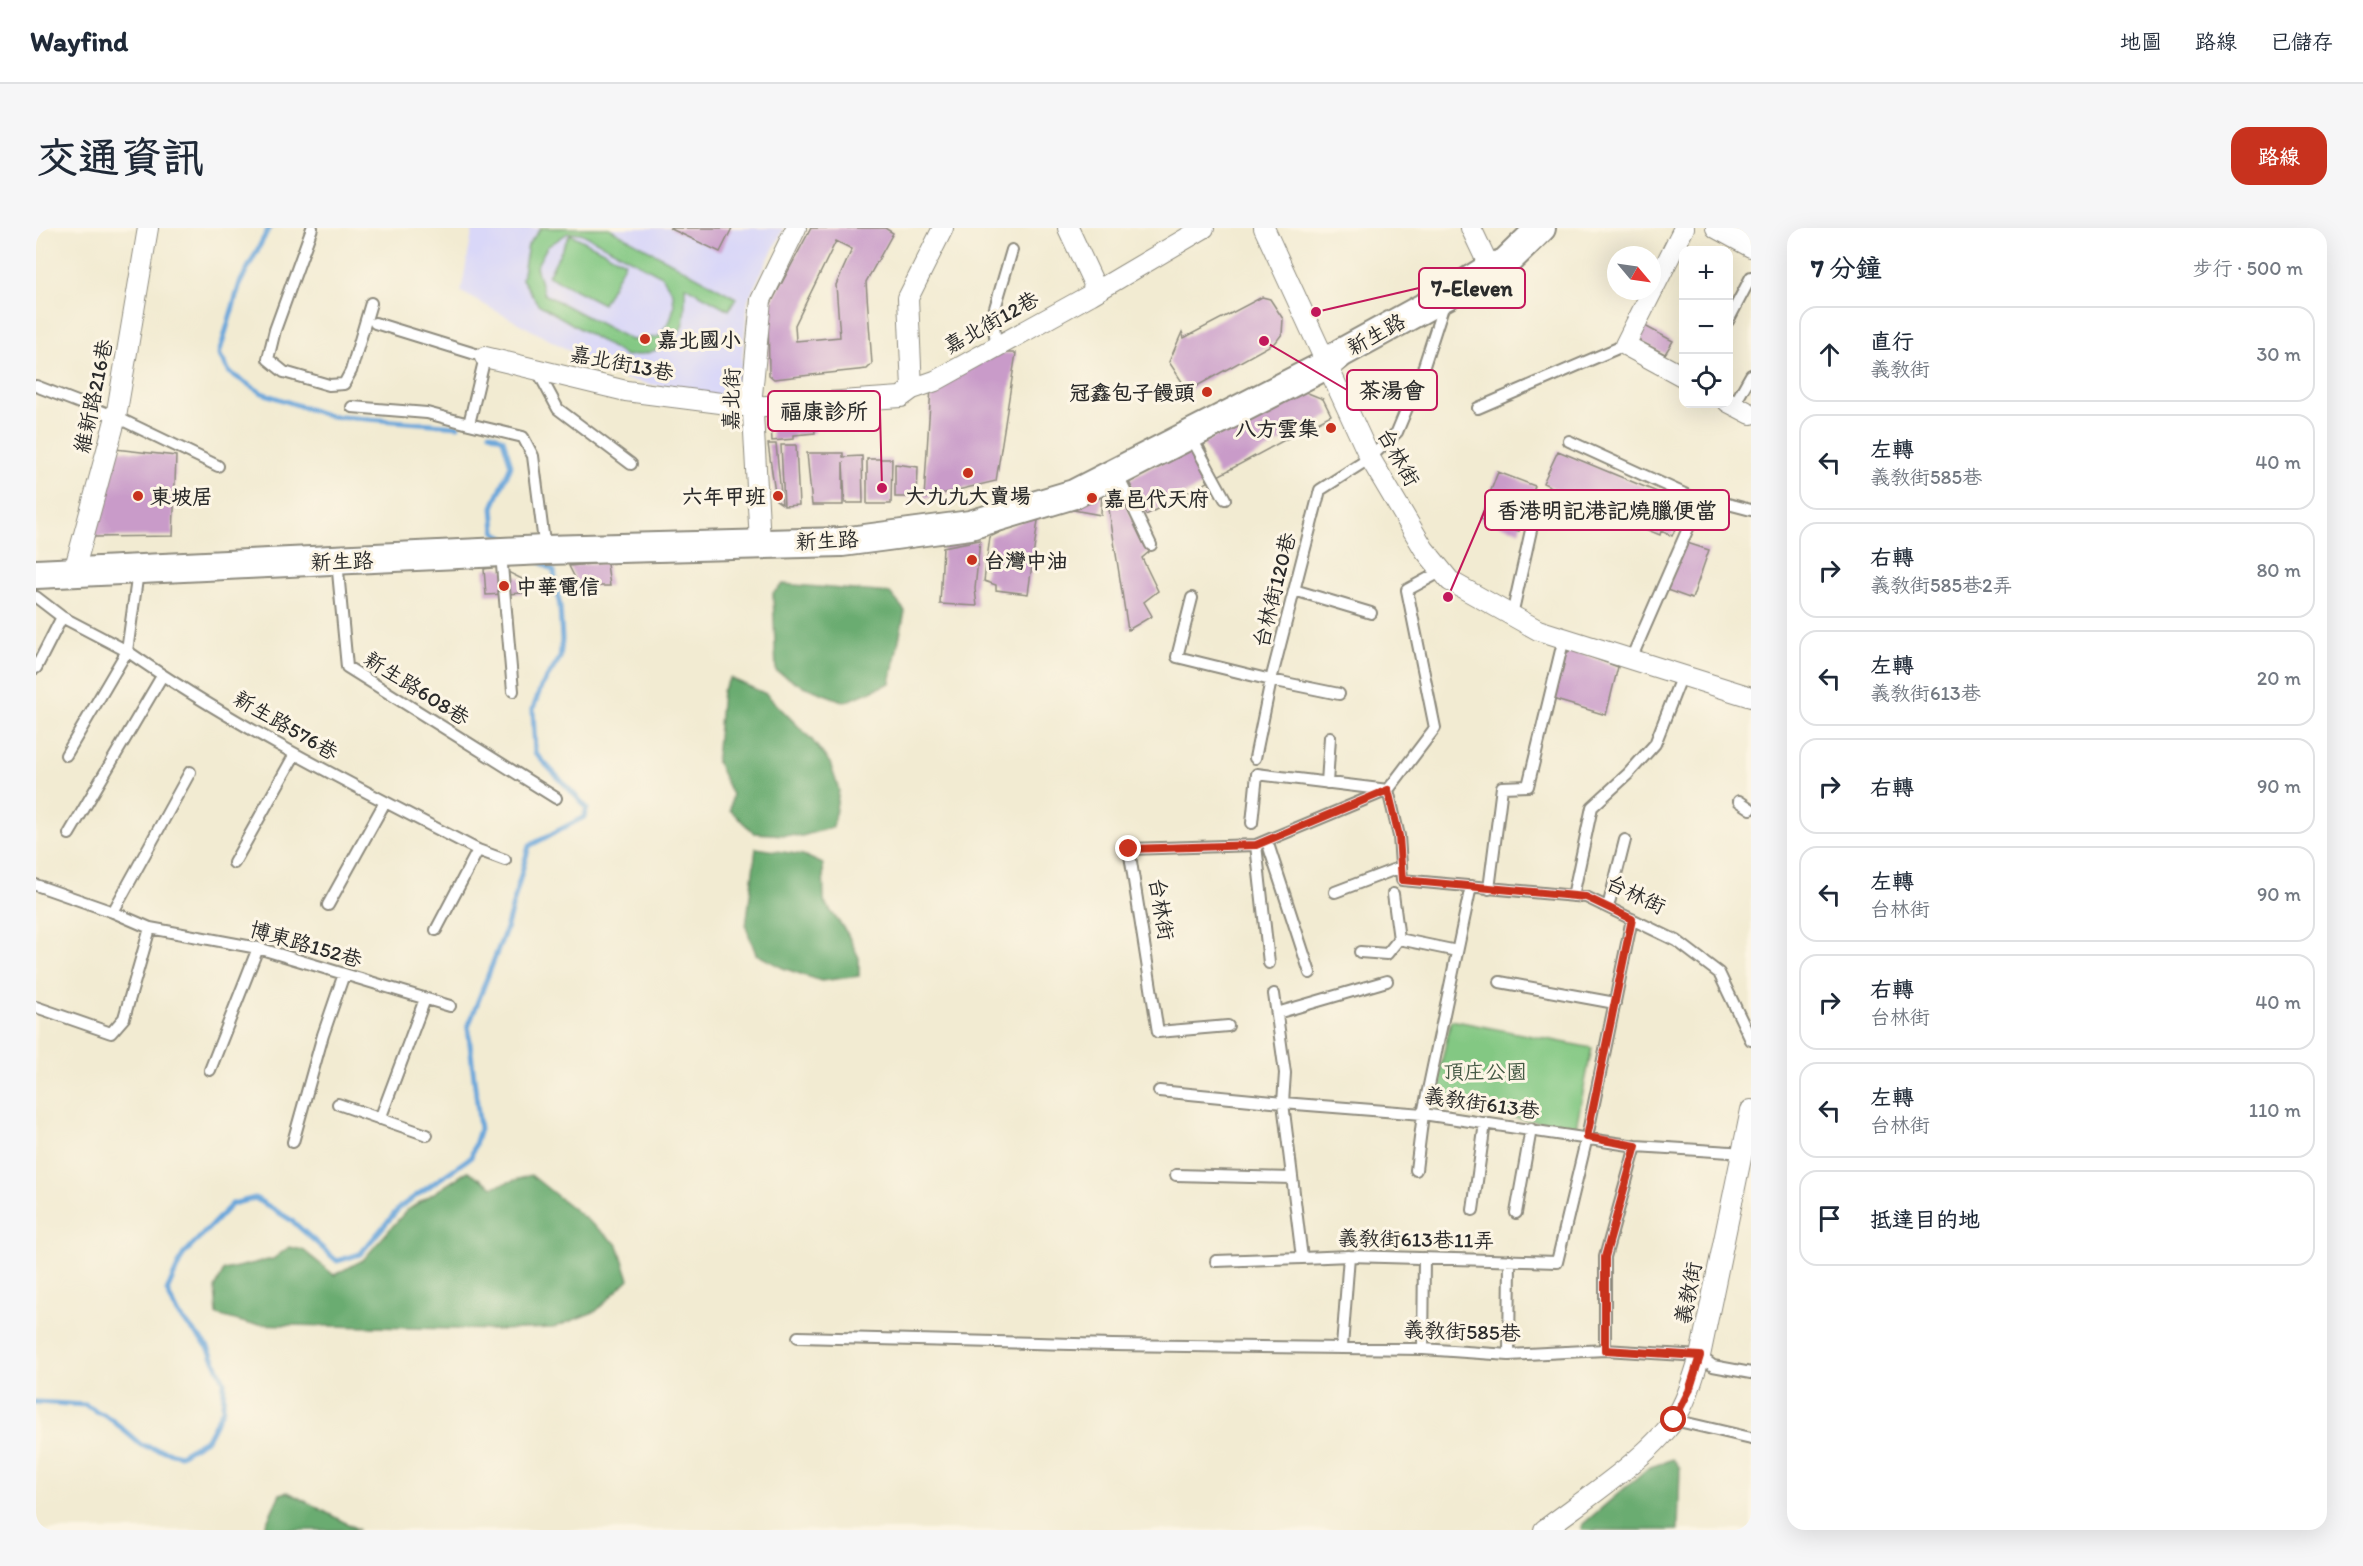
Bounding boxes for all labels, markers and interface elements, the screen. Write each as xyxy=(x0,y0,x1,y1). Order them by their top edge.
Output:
text: Wayfind xyxy=(30,24,128,58)
text: 地圖 xyxy=(2120,29,2162,54)
text: 路線 xyxy=(2195,29,2237,54)
text: 已儲存 xyxy=(2270,29,2333,54)
button: 路線 xyxy=(2231,127,2327,185)
text: 交通資訊 xyxy=(36,132,204,183)
north arrow xyxy=(1607,246,1661,300)
map controls xyxy=(1679,246,1733,408)
button: + xyxy=(1679,246,1733,300)
text: 7 分鐘 xyxy=(1811,252,1882,284)
text: 步行 · 500 m xyxy=(2193,256,2303,280)
callout: 7-Eleven xyxy=(1419,268,1525,308)
text: 7-Eleven xyxy=(1430,275,1513,302)
street label: 嘉北街12巷 xyxy=(939,286,1043,358)
button: − xyxy=(1679,300,1733,354)
street label: 新生路 xyxy=(1342,308,1410,360)
place label: 嘉北國小 xyxy=(657,327,741,352)
text: 直行 xyxy=(1870,328,1914,355)
marker: 嘉北國小 xyxy=(638,332,652,346)
street label: 維新路216巷 xyxy=(69,337,117,455)
icon: ahead xyxy=(1813,338,1846,371)
street label: 嘉北街13巷 xyxy=(568,341,676,385)
text: 30 m xyxy=(2256,342,2301,366)
button: locate xyxy=(1679,354,1733,408)
text: 義教街 xyxy=(1870,357,1930,381)
street label: 嘉北街 xyxy=(718,367,744,431)
callout: 茶湯會 xyxy=(1347,370,1437,410)
text: 茶湯會 xyxy=(1359,377,1425,404)
place label: 冠鑫包子饅頭 xyxy=(1069,380,1195,405)
marker: 冠鑫包子饅頭 xyxy=(1200,385,1214,399)
callout: 福康診所 xyxy=(768,391,880,431)
text: 福康診所 xyxy=(780,398,868,425)
place label: 八方雲集 xyxy=(1235,416,1319,441)
marker: 八方雲集 xyxy=(1324,421,1338,435)
street label: 台林街 xyxy=(1373,423,1425,491)
text: 左轉 xyxy=(1870,436,1914,463)
icon: left xyxy=(1813,446,1846,479)
text: 40 m xyxy=(2255,450,2301,474)
text: 義教街585巷 xyxy=(1870,465,1982,489)
marker: 大九九大賣場 xyxy=(961,466,975,480)
place label: 大九九大賣場 xyxy=(905,483,1031,508)
place label: 東坡居 xyxy=(150,484,213,509)
place label: 六年甲班 xyxy=(682,484,766,509)
place label: 嘉邑代天府 xyxy=(1104,486,1209,511)
marker: 東坡居 xyxy=(131,489,145,503)
marker: 六年甲班 xyxy=(771,489,785,503)
callout: 香港明記港記燒臘便當 xyxy=(1485,490,1729,530)
marker: 嘉邑代天府 xyxy=(1085,491,1099,505)
text: 香港明記港記燒臘便當 xyxy=(1497,497,1717,524)
street label: 新生路 xyxy=(795,526,859,554)
street label: 台林街120巷 xyxy=(1248,530,1300,650)
text: 右轉 xyxy=(1870,544,1914,571)
street label: 新生路 xyxy=(310,547,374,575)
place label: 台灣中油 xyxy=(984,548,1068,573)
marker: 台灣中油 xyxy=(965,553,979,567)
icon: right xyxy=(1813,554,1846,587)
text: 80 m xyxy=(2256,558,2301,582)
text: 義教街585巷2弄 xyxy=(1870,573,2012,597)
place label: 中華電信 xyxy=(516,574,600,599)
marker: 中華電信 xyxy=(497,579,511,593)
street label: 新生路608巷 xyxy=(360,646,474,730)
text: 左轉 xyxy=(1870,652,1914,679)
icon: left xyxy=(1813,662,1846,695)
text: 20 m xyxy=(2257,666,2301,690)
text: 義教街613巷 xyxy=(1870,681,1981,705)
street label: 新生路576巷 xyxy=(229,685,343,765)
icon: right xyxy=(1813,770,1846,803)
text: 右轉 xyxy=(1870,774,1914,801)
text: 90 m xyxy=(2257,774,2301,798)
route end xyxy=(1115,835,1141,861)
text: 左轉 xyxy=(1870,868,1914,895)
street label: 台林街 xyxy=(1602,869,1670,919)
street label: 台林街 xyxy=(1145,876,1179,942)
icon: left xyxy=(1813,878,1846,911)
text: 90 m xyxy=(2257,882,2301,906)
text: 台林街 xyxy=(1870,897,1930,921)
street label: 博東路152巷 xyxy=(247,916,365,972)
text: 右轉 xyxy=(1870,976,1914,1003)
icon: right xyxy=(1813,986,1846,1019)
text: 40 m xyxy=(2255,990,2301,1014)
text: 台林街 xyxy=(1870,1005,1930,1029)
park label: 頂庄公園 xyxy=(1443,1059,1527,1084)
street label: 義教街613巷 xyxy=(1423,1083,1541,1123)
text: 左轉 xyxy=(1870,1084,1914,1111)
icon: left xyxy=(1813,1094,1846,1127)
text: 110 m xyxy=(2249,1098,2301,1122)
text: 台林街 xyxy=(1870,1113,1930,1137)
icon: arrive xyxy=(1813,1202,1846,1235)
text: 抵達目的地 xyxy=(1870,1206,1980,1233)
street label: 義教街613巷11弄 xyxy=(1337,1225,1495,1253)
street label: 義教街 xyxy=(1670,1260,1706,1326)
street label: 義教街585巷 xyxy=(1403,1316,1521,1346)
route start xyxy=(1660,1406,1686,1432)

